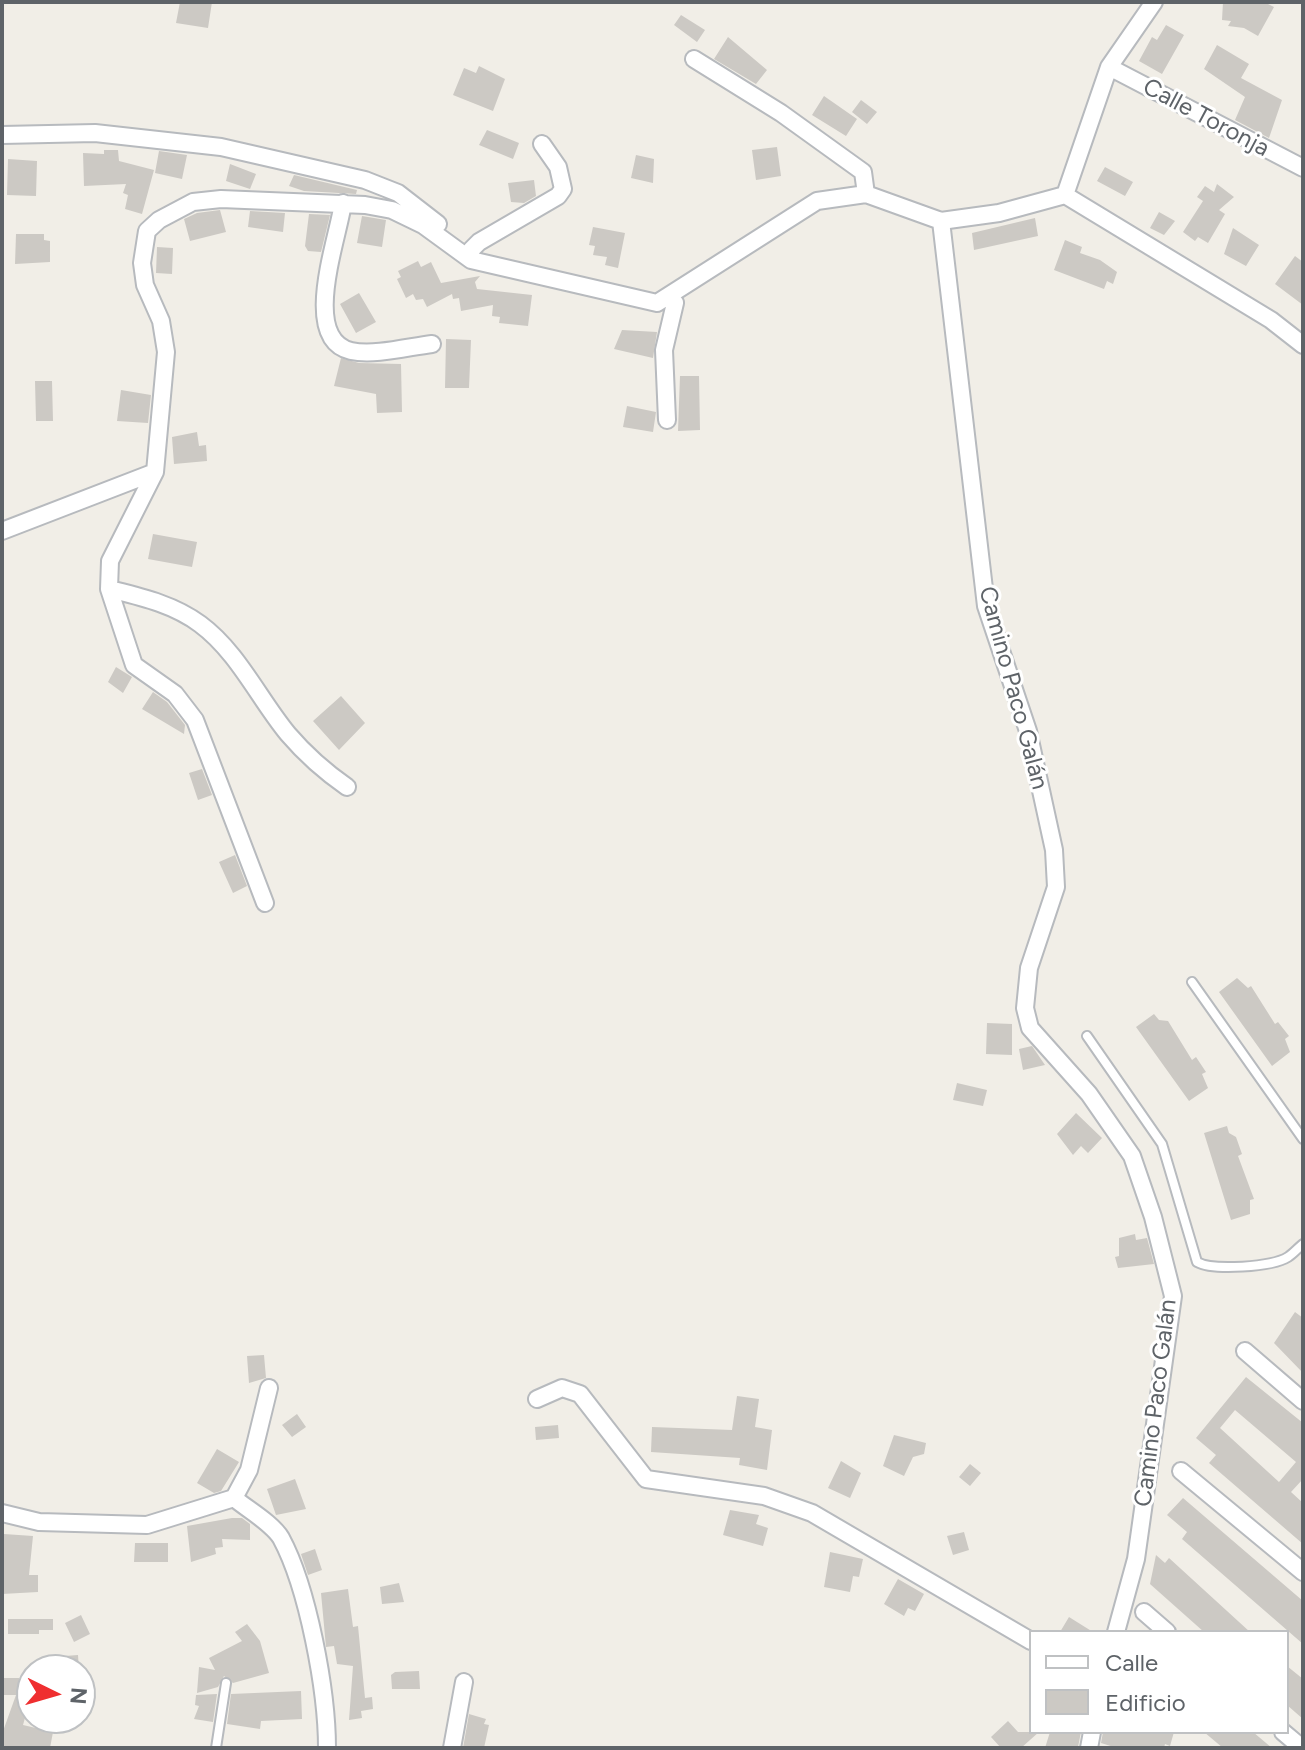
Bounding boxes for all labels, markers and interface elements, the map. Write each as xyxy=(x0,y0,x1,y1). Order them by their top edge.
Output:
street label: Calle Toronja xyxy=(1138,73,1274,163)
street label: Camino Paco Galán xyxy=(972,583,1054,793)
street label: Camino Paco Galán xyxy=(1129,1298,1183,1508)
legend xyxy=(1029,1630,1289,1734)
text: Calle xyxy=(1105,1648,1158,1677)
north arrow xyxy=(16,1654,96,1734)
text: N xyxy=(64,1686,93,1706)
text: Edificio xyxy=(1105,1688,1186,1717)

